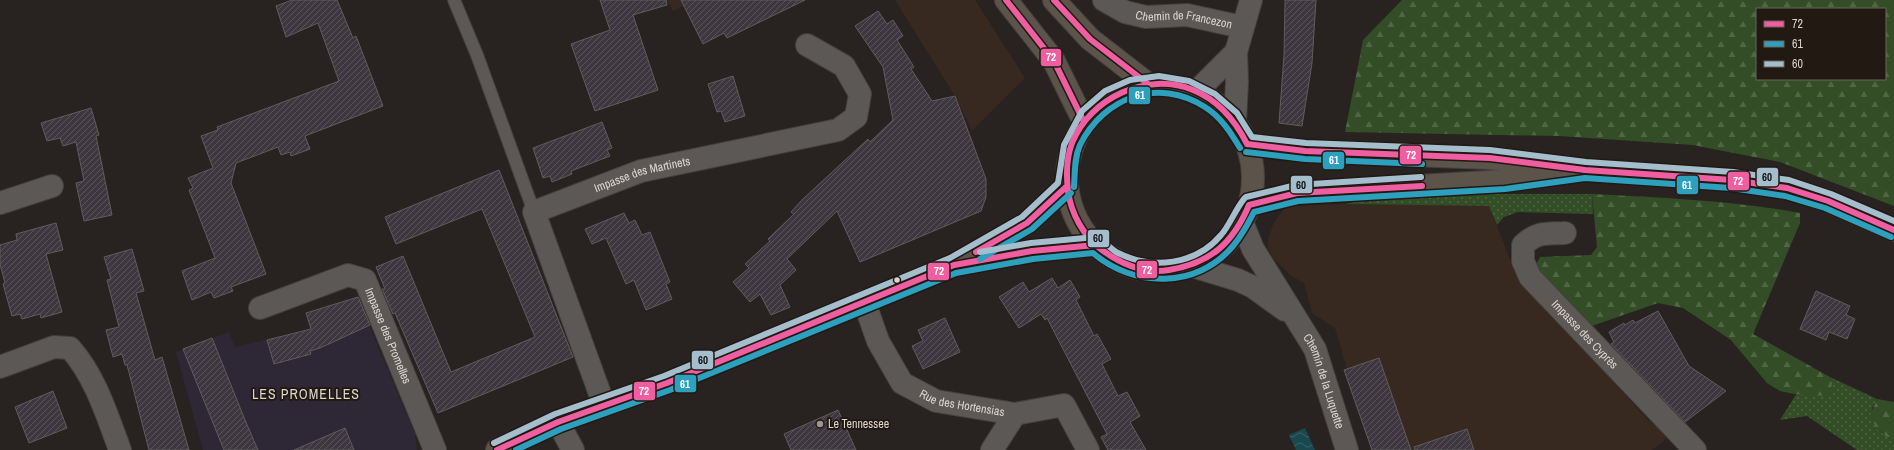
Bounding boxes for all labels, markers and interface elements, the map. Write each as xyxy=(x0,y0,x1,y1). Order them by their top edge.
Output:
street label: Chemin de Francezon xyxy=(1134,7,1234,33)
legend xyxy=(1756,8,1886,80)
text: 72 xyxy=(1792,16,1803,32)
text: 61 xyxy=(1792,36,1803,52)
line badge: 72 xyxy=(1040,48,1062,67)
text: 72 xyxy=(1046,50,1056,64)
text: 60 xyxy=(1792,56,1803,72)
line badge: 61 xyxy=(1128,86,1151,105)
text: 61 xyxy=(1135,88,1145,102)
line badge: 72 xyxy=(1399,145,1422,165)
text: 72 xyxy=(1406,148,1416,162)
line badge: 61 xyxy=(1322,151,1345,170)
street label: Impasse des Martinets xyxy=(592,153,692,196)
text: 61 xyxy=(1329,153,1339,167)
line badge: 60 xyxy=(1756,167,1779,187)
text: 60 xyxy=(1762,170,1772,184)
line badge: 72 xyxy=(1727,171,1750,191)
text: 72 xyxy=(1733,174,1743,188)
line badge: 60 xyxy=(1290,175,1313,194)
line badge: 61 xyxy=(1676,175,1699,195)
text: 60 xyxy=(1296,178,1306,192)
text: 61 xyxy=(1682,178,1692,192)
line badge: 60 xyxy=(1087,229,1110,248)
text: 60 xyxy=(1093,231,1103,245)
line badge: 72 xyxy=(1136,260,1158,279)
line badge: 72 xyxy=(927,262,950,281)
text: 72 xyxy=(1142,263,1152,277)
text: 72 xyxy=(934,264,944,278)
unlabelled marker xyxy=(892,275,902,285)
street label: Impasse des Promelles xyxy=(361,285,415,386)
street label: Impasse des Cyprès xyxy=(1548,296,1622,373)
street label: Chemin de la Luquette xyxy=(1299,331,1348,431)
line badge: 60 xyxy=(691,350,714,370)
text: 60 xyxy=(698,353,708,367)
line badge: 61 xyxy=(674,374,697,393)
text: 61 xyxy=(680,377,690,391)
line badge: 72 xyxy=(633,381,656,401)
text: 72 xyxy=(639,384,649,398)
district label: LES PROMELLES xyxy=(252,385,360,403)
street label: Rue des Hortensias xyxy=(917,386,1006,420)
place label: Le Tennessee xyxy=(828,416,889,432)
marker: Le Tennessee xyxy=(815,419,825,429)

